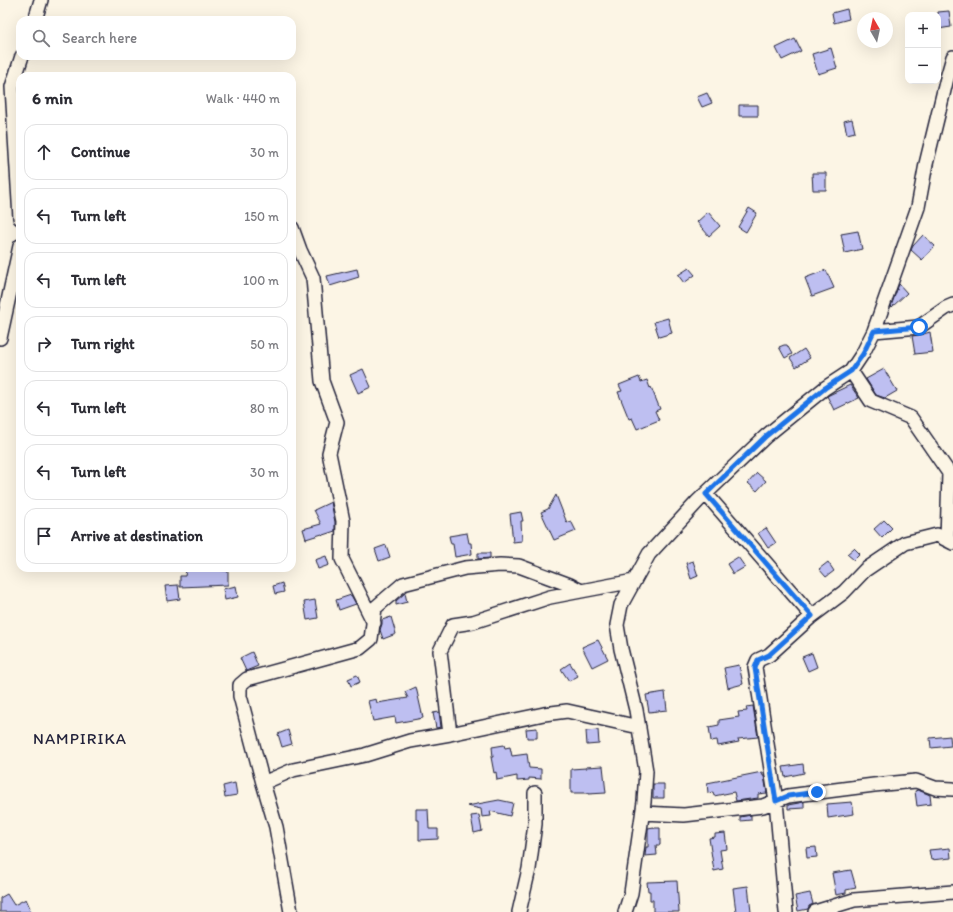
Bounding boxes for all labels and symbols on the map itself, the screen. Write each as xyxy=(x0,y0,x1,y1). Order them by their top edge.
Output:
north arrow xyxy=(857,12,893,48)
route start xyxy=(910,318,928,336)
district label: NAMPIRIKA xyxy=(33,729,127,748)
route end xyxy=(808,783,826,801)

